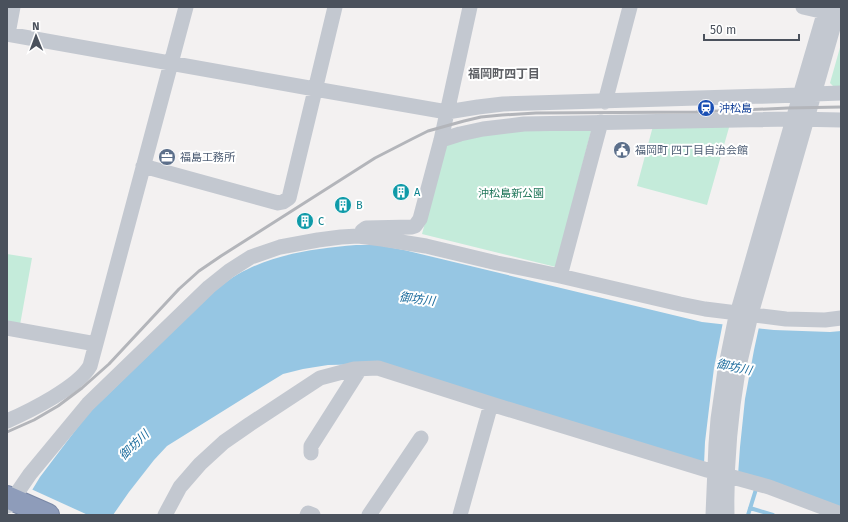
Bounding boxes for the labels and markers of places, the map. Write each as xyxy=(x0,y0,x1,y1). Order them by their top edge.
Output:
station icon: 沖松島 xyxy=(696,98,716,118)
place label: 沖松島 xyxy=(719,102,752,115)
public building icon: 福岡町 四丁目自治会館 xyxy=(612,140,632,160)
place label: 福岡町 四丁目自治会館 xyxy=(635,144,748,157)
office icon: 福島工務所 xyxy=(157,147,177,167)
place label: 福島工務所 xyxy=(180,151,236,164)
building icon: A xyxy=(391,182,411,202)
place label: A xyxy=(414,186,421,199)
building icon: B xyxy=(333,195,353,215)
place label: B xyxy=(356,199,363,212)
building icon: C xyxy=(295,211,315,231)
place label: C xyxy=(318,215,324,228)

